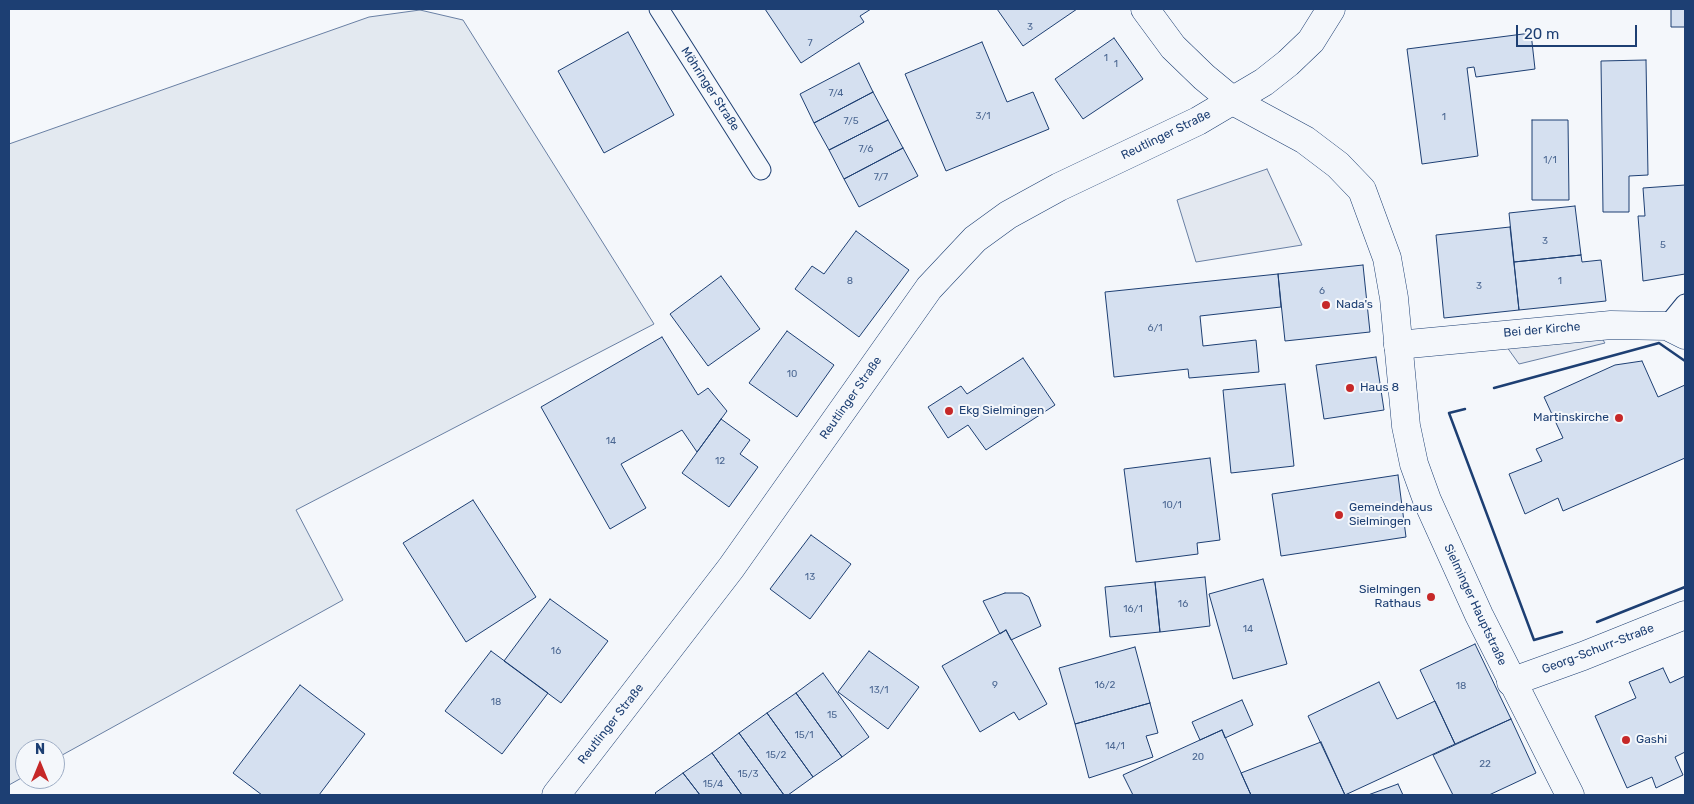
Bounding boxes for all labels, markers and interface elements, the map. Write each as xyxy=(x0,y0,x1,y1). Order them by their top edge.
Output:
scale bar xyxy=(1519,15,1640,47)
house number: 3 xyxy=(1027,21,1033,33)
text: 20 m xyxy=(1524,25,1559,43)
house number: 7 xyxy=(807,37,813,49)
street label: Möhringer Straße xyxy=(678,44,742,134)
house number: 1 xyxy=(1104,52,1108,64)
house number: 1 xyxy=(1114,58,1118,70)
house number: 7/4 xyxy=(829,87,843,99)
street label: Reutlinger Straße xyxy=(1119,107,1213,163)
house number: 3/1 xyxy=(975,110,991,122)
house number: 1 xyxy=(1442,111,1446,123)
house number: 7/5 xyxy=(843,115,859,127)
house number: 7/6 xyxy=(859,143,873,155)
house number: 1/1 xyxy=(1543,154,1557,166)
house number: 7/7 xyxy=(874,171,888,183)
house number: 3 xyxy=(1542,235,1548,247)
house number: 5 xyxy=(1660,239,1666,251)
house number: 8 xyxy=(847,275,853,287)
house number: 1 xyxy=(1558,275,1562,287)
house number: 3 xyxy=(1476,280,1482,292)
house number: 6 xyxy=(1319,285,1325,297)
place label: Nada's xyxy=(1336,298,1373,312)
marker: Nada's xyxy=(1320,299,1332,311)
street label: Bei der Kirche xyxy=(1503,319,1581,341)
house number: 6/1 xyxy=(1147,322,1163,334)
street label: Reutlinger Straße xyxy=(817,354,885,442)
house number: 10 xyxy=(787,368,797,380)
place label: Haus 8 xyxy=(1360,381,1399,395)
marker: Haus 8 xyxy=(1344,382,1356,394)
place label: Ekg Sielmingen xyxy=(959,404,1044,418)
marker: Ekg Sielmingen xyxy=(943,405,955,417)
place label: Martinskirche xyxy=(1533,411,1609,425)
marker: Martinskirche xyxy=(1613,412,1625,424)
house number: 14 xyxy=(606,435,616,447)
house number: 12 xyxy=(715,455,725,467)
house number: 10/1 xyxy=(1162,499,1182,511)
place label: Gemeindehaus Sielmingen xyxy=(1349,501,1433,529)
marker: Gemeindehaus Sielmingen xyxy=(1333,509,1345,521)
street label: Sielminger Hauptstraße xyxy=(1441,542,1509,668)
house number: 13 xyxy=(805,571,815,583)
place label: Sielmingen Rathaus xyxy=(1359,583,1421,611)
marker: Sielmingen Rathaus xyxy=(1425,591,1437,603)
house number: 16 xyxy=(1178,598,1188,610)
house number: 16/1 xyxy=(1123,603,1143,615)
street label: Georg-Schurr-Straße xyxy=(1540,621,1656,677)
house number: 14 xyxy=(1243,623,1253,635)
house number: 16 xyxy=(551,645,561,657)
house number: 9 xyxy=(992,679,998,691)
house number: 16/2 xyxy=(1095,679,1115,691)
house number: 18 xyxy=(1456,680,1466,692)
street label: Reutlinger Straße xyxy=(575,681,647,767)
house number: 13/1 xyxy=(869,684,889,696)
house number: 18 xyxy=(491,696,501,708)
house number: 15 xyxy=(827,709,837,721)
house number: 15/1 xyxy=(794,729,814,741)
place label: Gashi xyxy=(1636,733,1667,747)
marker: Gashi xyxy=(1620,734,1632,746)
north arrow xyxy=(15,739,65,789)
house number: 14/1 xyxy=(1105,740,1125,752)
text: N xyxy=(35,741,45,758)
house number: 15/2 xyxy=(766,749,786,761)
house number: 20 xyxy=(1192,751,1204,763)
house number: 22 xyxy=(1479,758,1491,770)
house number: 15/3 xyxy=(737,768,759,780)
house number: 15/4 xyxy=(703,778,723,790)

